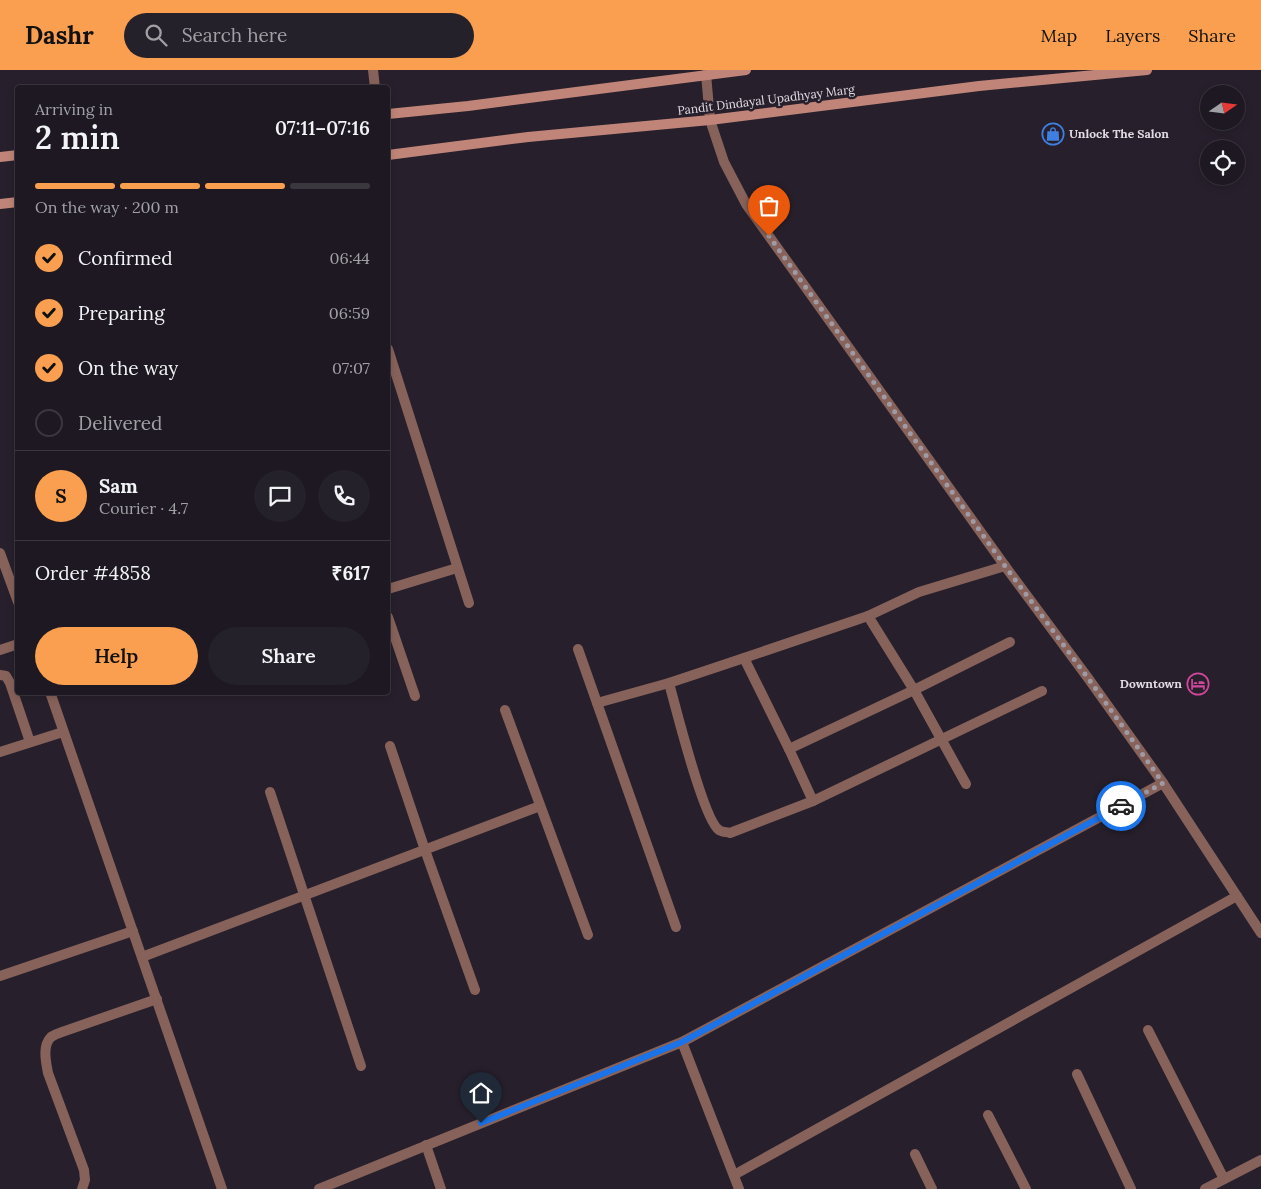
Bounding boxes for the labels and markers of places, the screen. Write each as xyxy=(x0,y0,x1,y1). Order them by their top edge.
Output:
shop icon: Unlock The Salon xyxy=(1041,122,1065,146)
place label: Unlock The Salon xyxy=(1069,126,1169,141)
pin xyxy=(748,185,790,236)
hotel icon: Downtown xyxy=(1186,672,1210,696)
place label: Downtown xyxy=(1120,676,1182,691)
pin xyxy=(460,1072,502,1123)

